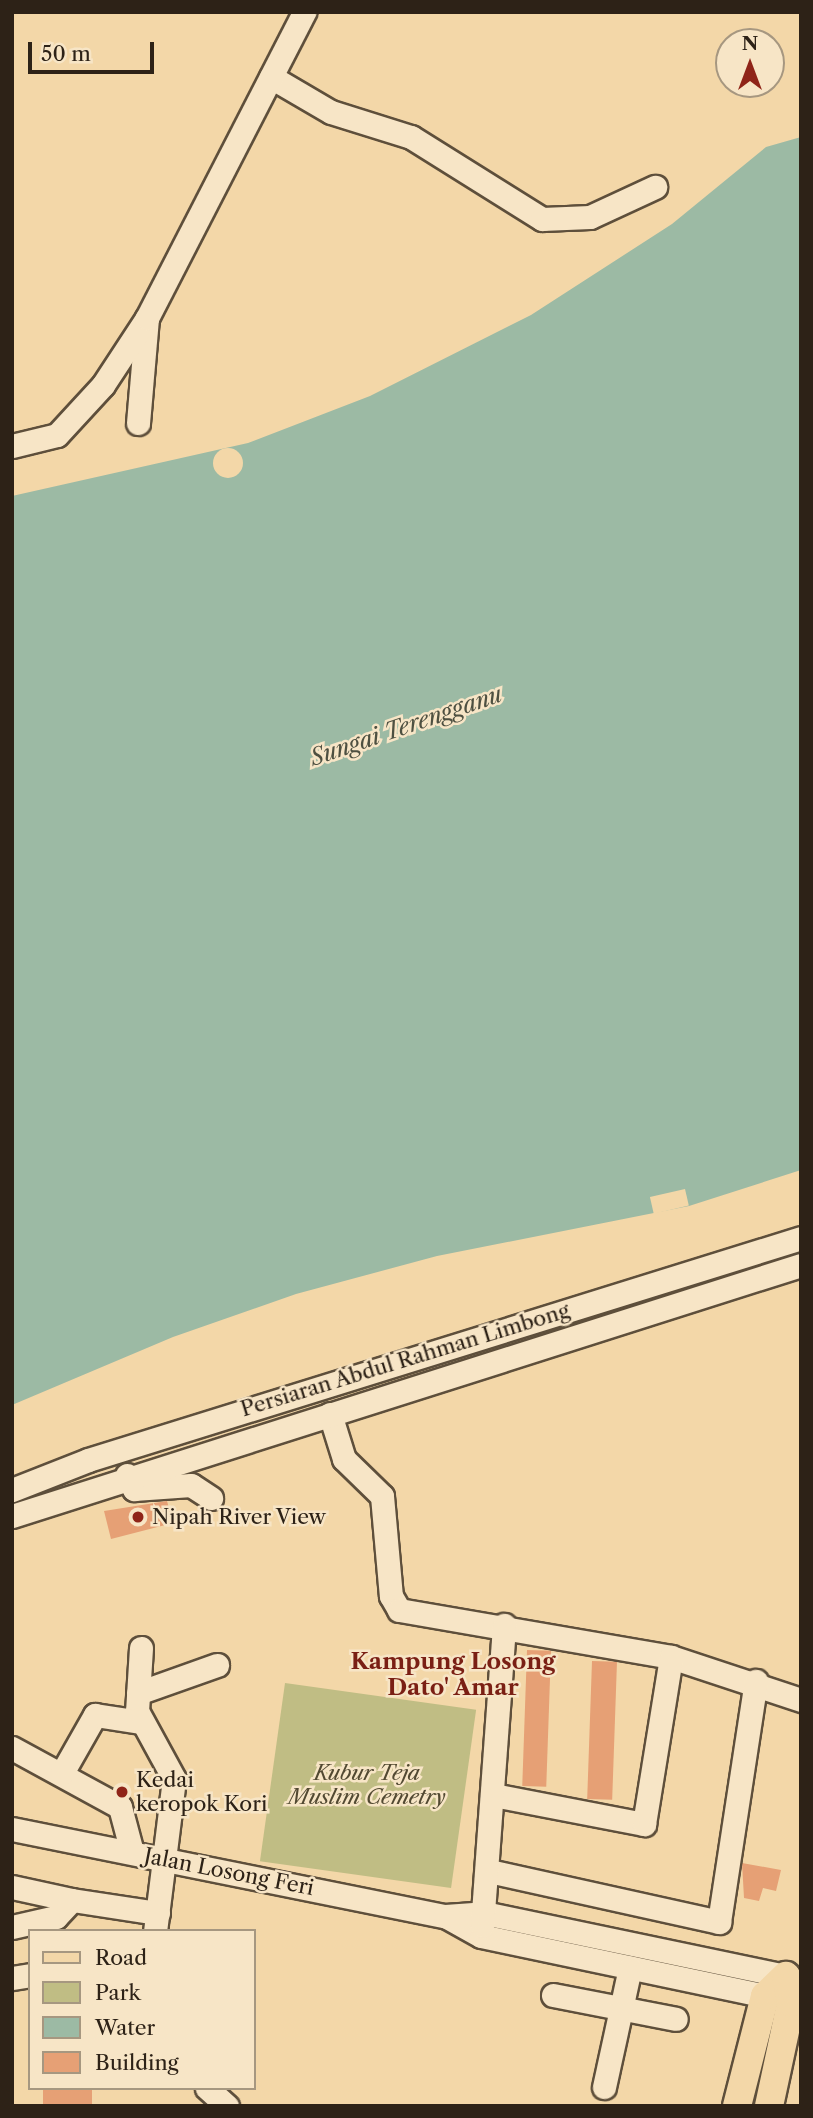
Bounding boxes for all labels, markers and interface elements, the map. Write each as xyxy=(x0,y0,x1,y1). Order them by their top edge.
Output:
scale bar xyxy=(32,28,158,72)
north arrow xyxy=(715,28,785,98)
text: N xyxy=(742,32,758,55)
text: 50 m xyxy=(41,41,91,66)
water label: Sungai Terengganu xyxy=(307,680,505,772)
street label: Persiaran Abdul Rahman Limbong xyxy=(237,1298,573,1422)
place label: Nipah River View xyxy=(152,1504,327,1530)
marker: Nipah River View xyxy=(130,1509,146,1525)
district label: Kampung Losong Dato' Amar xyxy=(351,1647,555,1701)
park label: Kubur Teja Muslim Cemetry xyxy=(288,1760,446,1810)
place label: Kedai keropok Kori xyxy=(136,1767,268,1817)
marker: Kedai keropok Kori xyxy=(114,1784,130,1800)
street label: Jalan Losong Feri xyxy=(142,1843,316,1901)
legend xyxy=(28,1929,256,2090)
text: Road xyxy=(95,1945,147,1970)
text: Park xyxy=(95,1980,141,2005)
text: Water xyxy=(95,2015,155,2040)
text: Building xyxy=(95,2050,179,2075)

